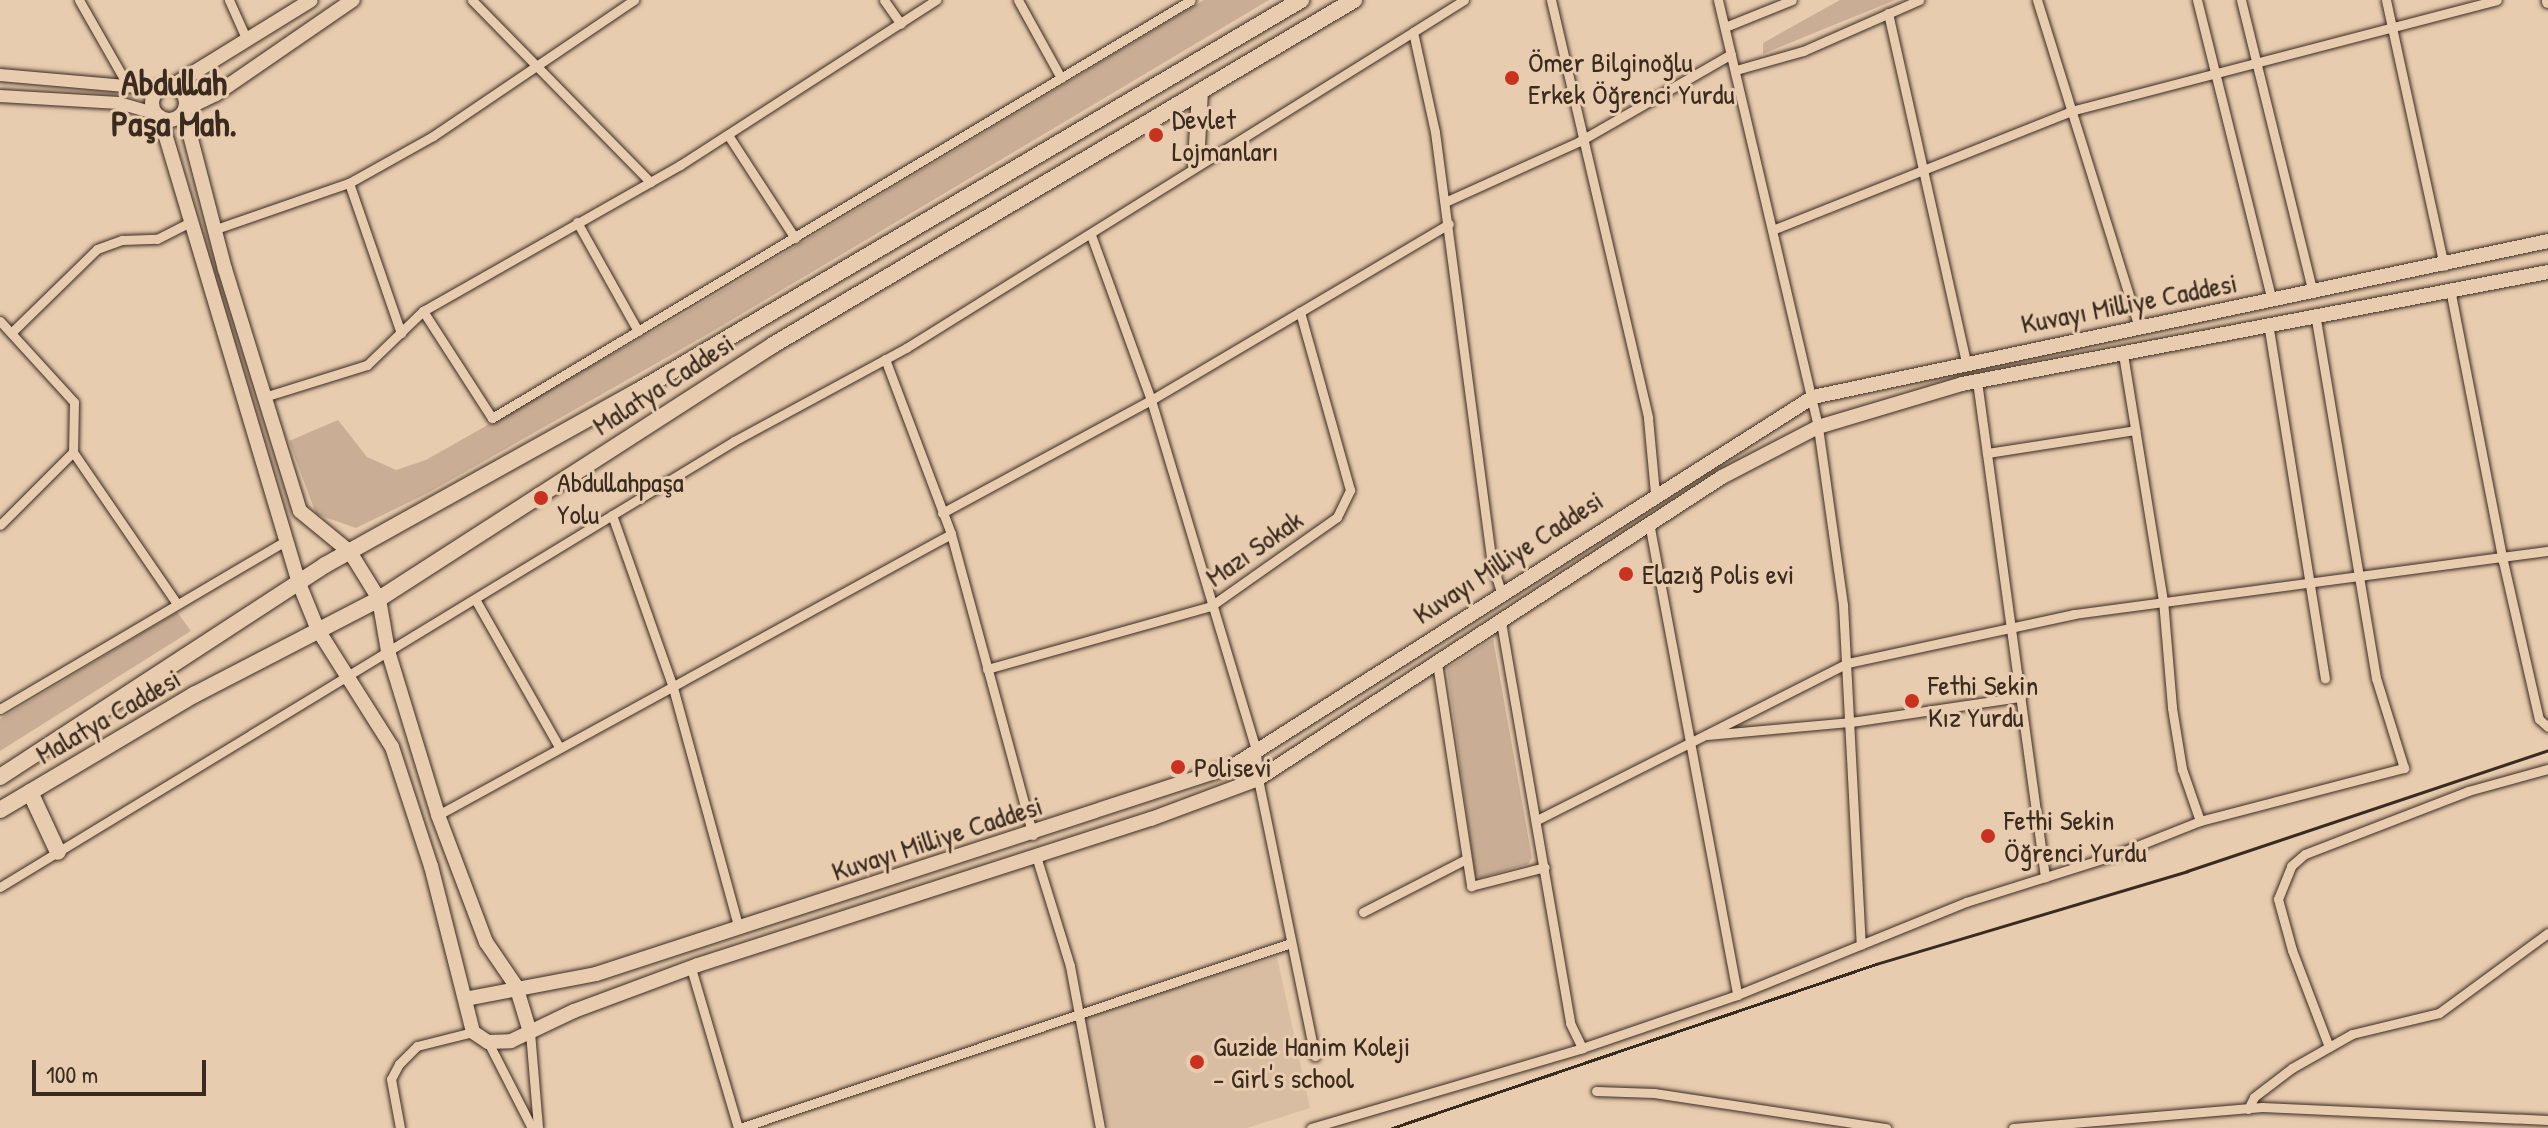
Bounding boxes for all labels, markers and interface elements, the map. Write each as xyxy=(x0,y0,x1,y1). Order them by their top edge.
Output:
place label: Ömer Bilginoğlu Erkek Öğrenci Yurdu xyxy=(1528,45,1735,111)
district label: Abdullah Paşa Mah. xyxy=(111,59,237,144)
marker: Ömer Bilginoğlu Erkek Öğrenci Yurdu xyxy=(1503,69,1521,87)
place label: Devlet Lojmanları xyxy=(1172,102,1278,168)
marker: Devlet Lojmanları xyxy=(1147,126,1165,144)
street label: Kuvayı Milliye Caddesi xyxy=(2018,266,2240,340)
street label: Malatya Caddesi xyxy=(586,326,740,442)
place label: Abdullahpaşa Yolu xyxy=(557,465,684,531)
street label: Kuvayı Milliye Caddesi xyxy=(1407,483,1609,631)
marker: Abdullahpaşa Yolu xyxy=(532,489,550,507)
street label: Mazı Sokak xyxy=(1199,502,1309,594)
place label: Elazığ Polis evi xyxy=(1642,557,1794,591)
marker: Elazığ Polis evi xyxy=(1617,565,1635,583)
street label: Malatya Caddesi xyxy=(30,661,186,771)
place label: Fethi Sekin Kız Yurdu xyxy=(1928,668,2038,734)
marker: Fethi Sekin Kız Yurdu xyxy=(1903,692,1921,710)
place label: Polisevi xyxy=(1194,750,1272,784)
marker: Polisevi xyxy=(1169,758,1187,776)
street label: Kuvayı Milliye Caddesi xyxy=(827,788,1047,888)
place label: Fethi Sekin Öğrenci Yurdu xyxy=(2004,803,2147,869)
marker: Fethi Sekin Öğrenci Yurdu xyxy=(1979,827,1997,845)
place label: Guzide Hanim Koleji - Girl's school xyxy=(1213,1029,1410,1095)
scale bar xyxy=(36,1044,210,1094)
marker: Guzide Hanim Koleji - Girl's school xyxy=(1188,1053,1206,1071)
text: 100 m xyxy=(46,1058,98,1090)

